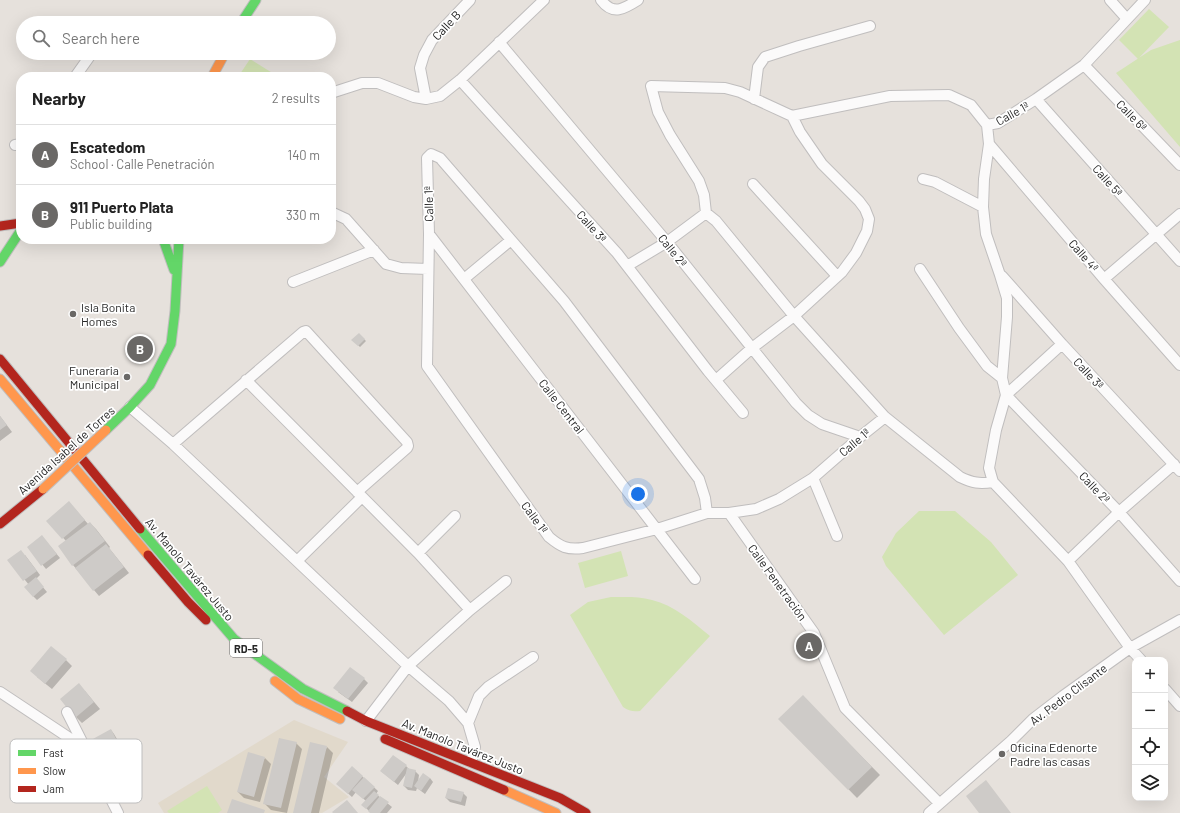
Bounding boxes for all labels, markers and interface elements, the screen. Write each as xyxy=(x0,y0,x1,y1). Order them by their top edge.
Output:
street label: Calle B xyxy=(429,7,463,43)
search box xyxy=(16,16,336,60)
icon: search xyxy=(30,27,52,49)
text: Search here xyxy=(62,29,140,47)
text: Nearby xyxy=(32,88,86,108)
text: 2 results xyxy=(272,90,320,106)
street label: Calle 6ª xyxy=(1114,97,1150,134)
street label: Calle 1ª xyxy=(993,98,1031,128)
text: Escatedom xyxy=(70,138,145,156)
text: A xyxy=(41,147,49,163)
text: 140 m xyxy=(288,147,320,163)
text: School · Calle Penetración xyxy=(70,156,215,172)
street label: Calle 5ª xyxy=(1090,161,1126,199)
street label: Calle 1ª xyxy=(421,186,435,222)
text: 911 Puerto Plata xyxy=(70,198,174,216)
text: B xyxy=(41,207,49,223)
text: 330 m xyxy=(286,207,320,223)
street label: Calle 3ª xyxy=(574,207,610,245)
text: Public building xyxy=(70,216,152,232)
street label: Calle 2ª xyxy=(656,231,690,269)
street label: Calle 4ª xyxy=(1066,236,1102,274)
place label: Isla Bonita Homes xyxy=(81,300,135,328)
marker: Isla Bonita Homes xyxy=(68,309,78,319)
pin: B xyxy=(127,334,153,364)
street label: Calle 3ª xyxy=(1071,354,1107,392)
place label: Funeraria Municipal xyxy=(69,363,119,391)
marker: Funeraria Municipal xyxy=(122,372,132,382)
street label: Calle Central xyxy=(536,376,588,436)
street label: Avenida Isabel de Torres xyxy=(15,403,117,497)
street label: Calle 1ª xyxy=(836,425,872,459)
street label: Calle 2ª xyxy=(1077,468,1113,506)
your location xyxy=(628,484,648,504)
street label: Calle 1ª xyxy=(519,498,551,536)
street label: Av. Manolo Tavárez Justo xyxy=(143,515,237,623)
street label: Calle Penetración xyxy=(746,541,810,623)
pin: A xyxy=(796,631,822,661)
road number: RD-5 xyxy=(230,639,262,657)
map controls xyxy=(1132,657,1168,801)
button: + xyxy=(1132,657,1168,693)
street label: Av. Pedro Clisante xyxy=(1027,660,1109,728)
button: − xyxy=(1132,693,1168,729)
street label: Av. Manolo Tavárez Justo xyxy=(400,715,526,777)
button: locate xyxy=(1132,729,1168,765)
legend xyxy=(10,739,142,803)
place label: Oficina Edenorte Padre las casas xyxy=(1010,740,1097,768)
text: Fast xyxy=(43,746,64,759)
marker: Oficina Edenorte Padre las casas xyxy=(997,749,1007,759)
text: Slow xyxy=(43,764,66,777)
button: layers xyxy=(1132,765,1168,801)
text: Jam xyxy=(43,782,64,795)

